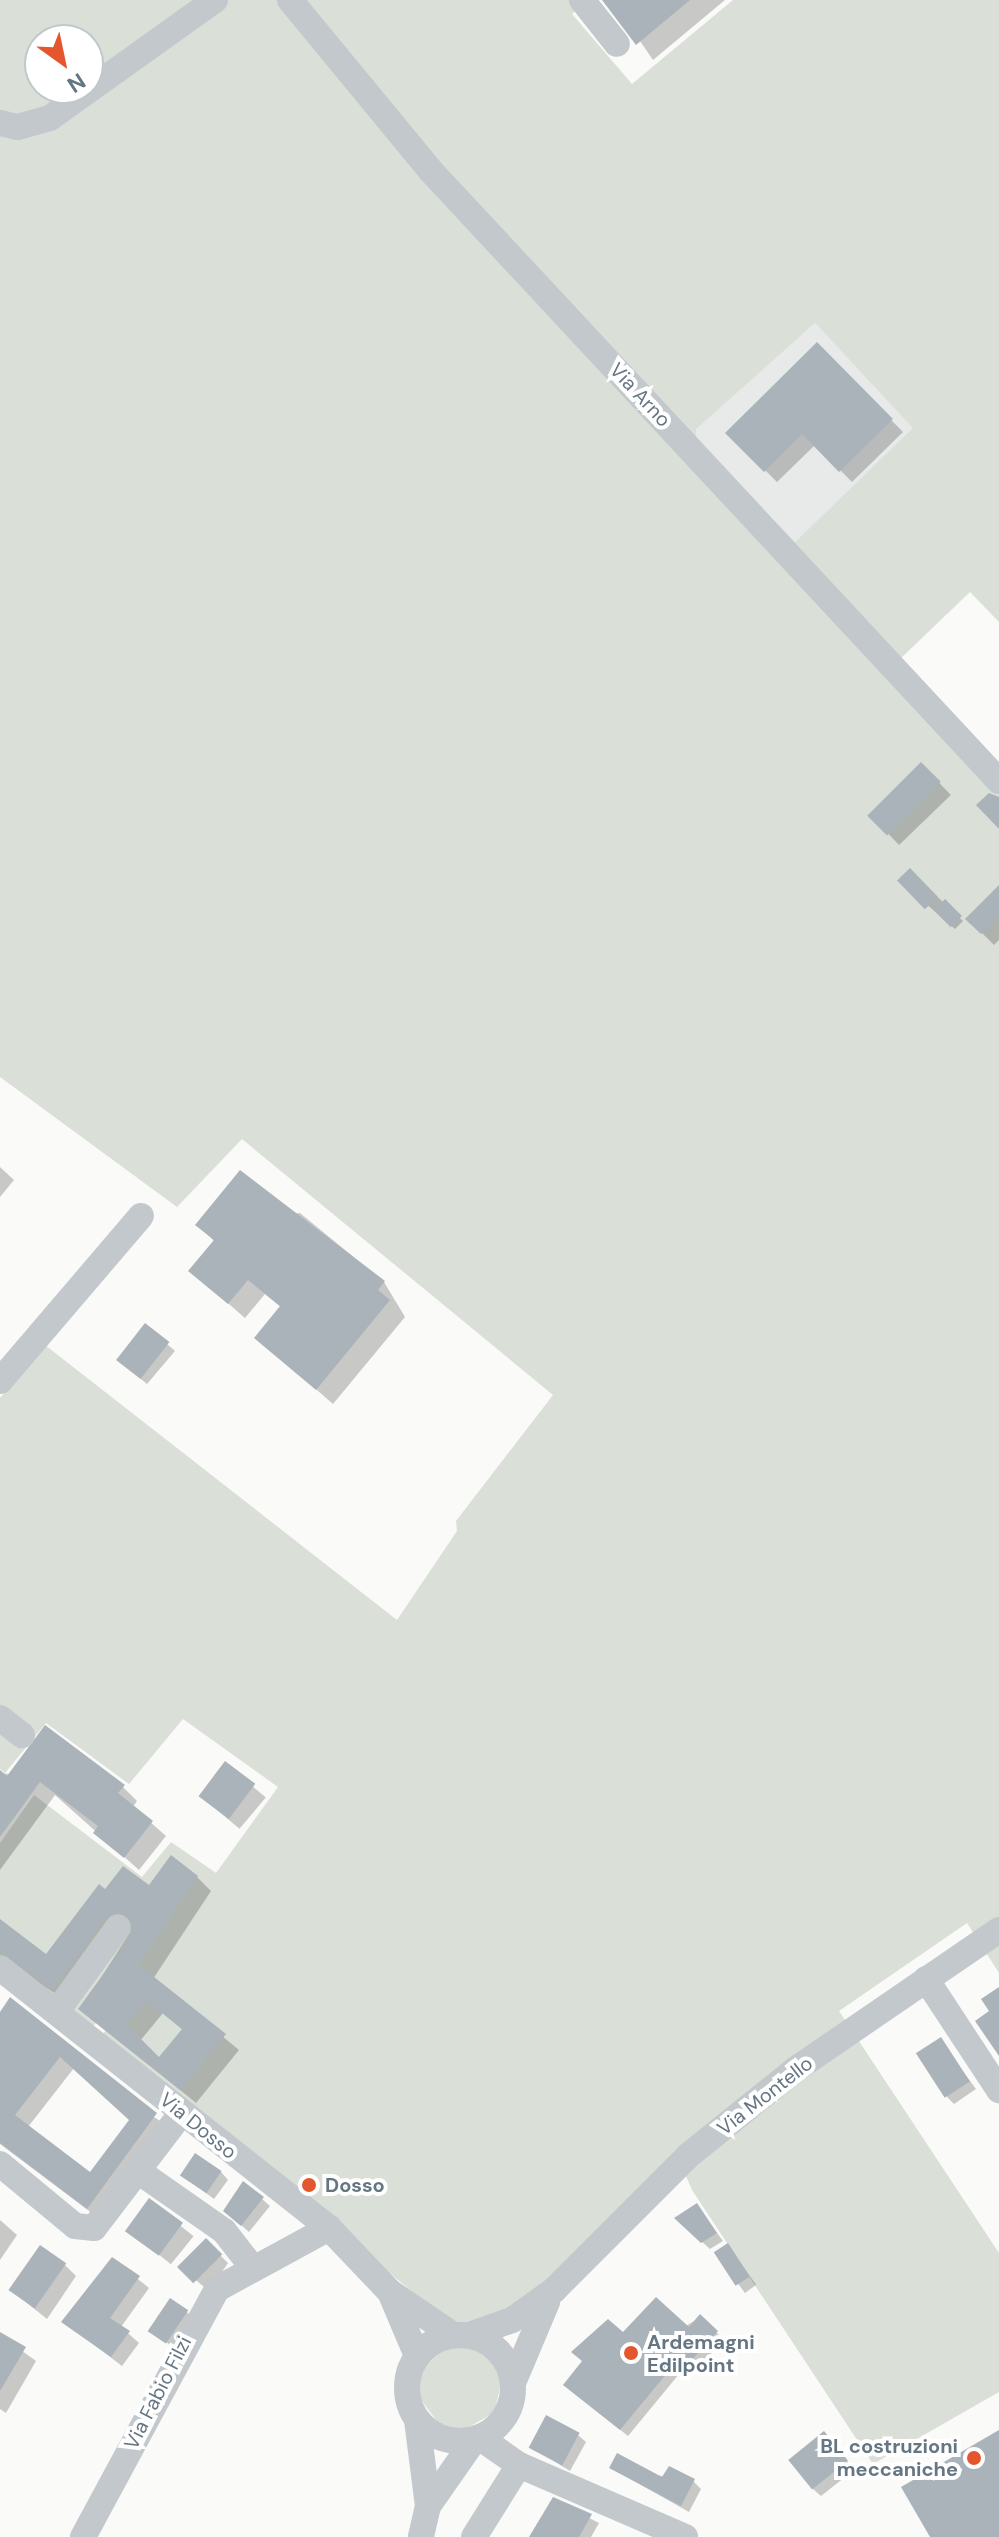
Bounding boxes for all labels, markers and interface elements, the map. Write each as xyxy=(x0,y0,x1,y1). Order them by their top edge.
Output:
north arrow xyxy=(24,24,104,104)
text: N xyxy=(62,66,91,99)
street label: Via Arno xyxy=(604,358,676,432)
street label: Via Montello xyxy=(713,2051,817,2141)
street label: Via Dosso xyxy=(155,2088,241,2164)
place label: Dosso xyxy=(325,2173,385,2197)
marker: Dosso xyxy=(300,2176,318,2194)
place label: Ardemagni Edilpoint xyxy=(647,2330,755,2377)
street label: Via Fabio Filzi xyxy=(119,2332,197,2454)
marker: Ardemagni Edilpoint xyxy=(622,2344,640,2362)
place label: BL costruzioni meccaniche xyxy=(820,2434,958,2481)
marker: BL costruzioni meccaniche xyxy=(965,2449,983,2467)

